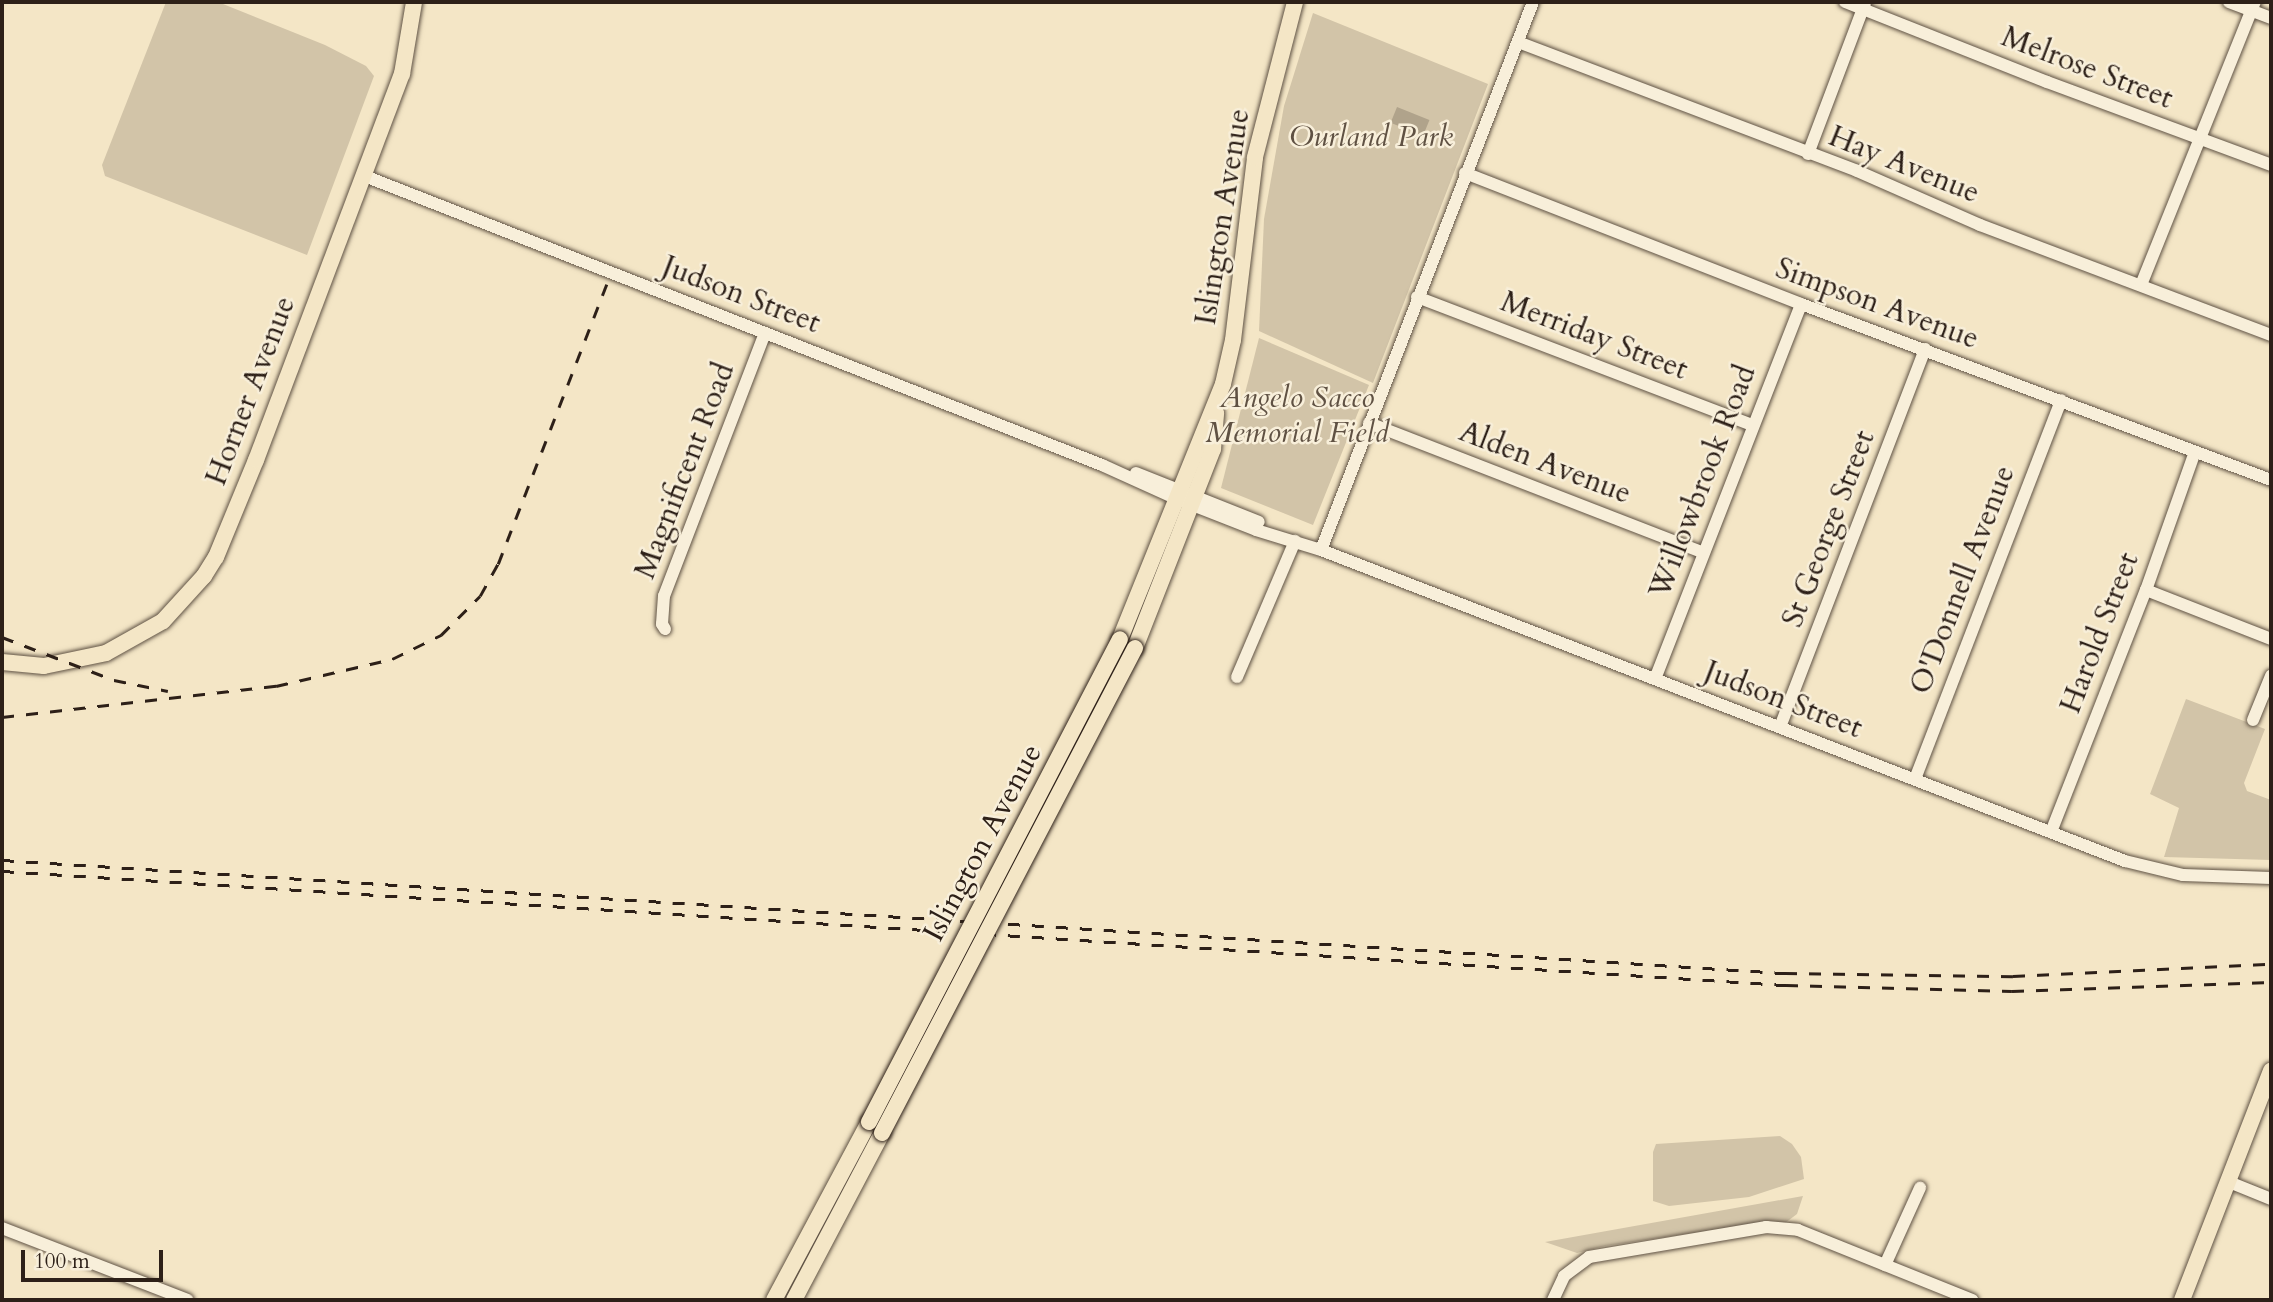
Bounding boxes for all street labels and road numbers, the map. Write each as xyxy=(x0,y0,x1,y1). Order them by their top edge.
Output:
street label: Melrose Street xyxy=(1996,19,2178,117)
street label: Islington Avenue xyxy=(1188,106,1258,328)
street label: Hay Avenue xyxy=(1823,118,1985,212)
street label: Judson Street xyxy=(657,248,825,342)
street label: Simpson Avenue xyxy=(1771,251,1983,357)
street label: Merriday Street xyxy=(1495,284,1693,388)
street label: Horner Avenue xyxy=(199,292,303,490)
street label: Magnificent Road xyxy=(627,358,743,584)
street label: Willowbrook Road xyxy=(1642,360,1764,604)
street label: Alden Avenue xyxy=(1454,414,1636,512)
street label: St George Street xyxy=(1775,426,1883,632)
street label: O'Donnell Avenue xyxy=(1903,461,2023,699)
street label: Harold Street xyxy=(2053,548,2147,718)
street label: Judson Street xyxy=(1699,653,1867,747)
street label: Islington Avenue xyxy=(916,738,1050,948)

